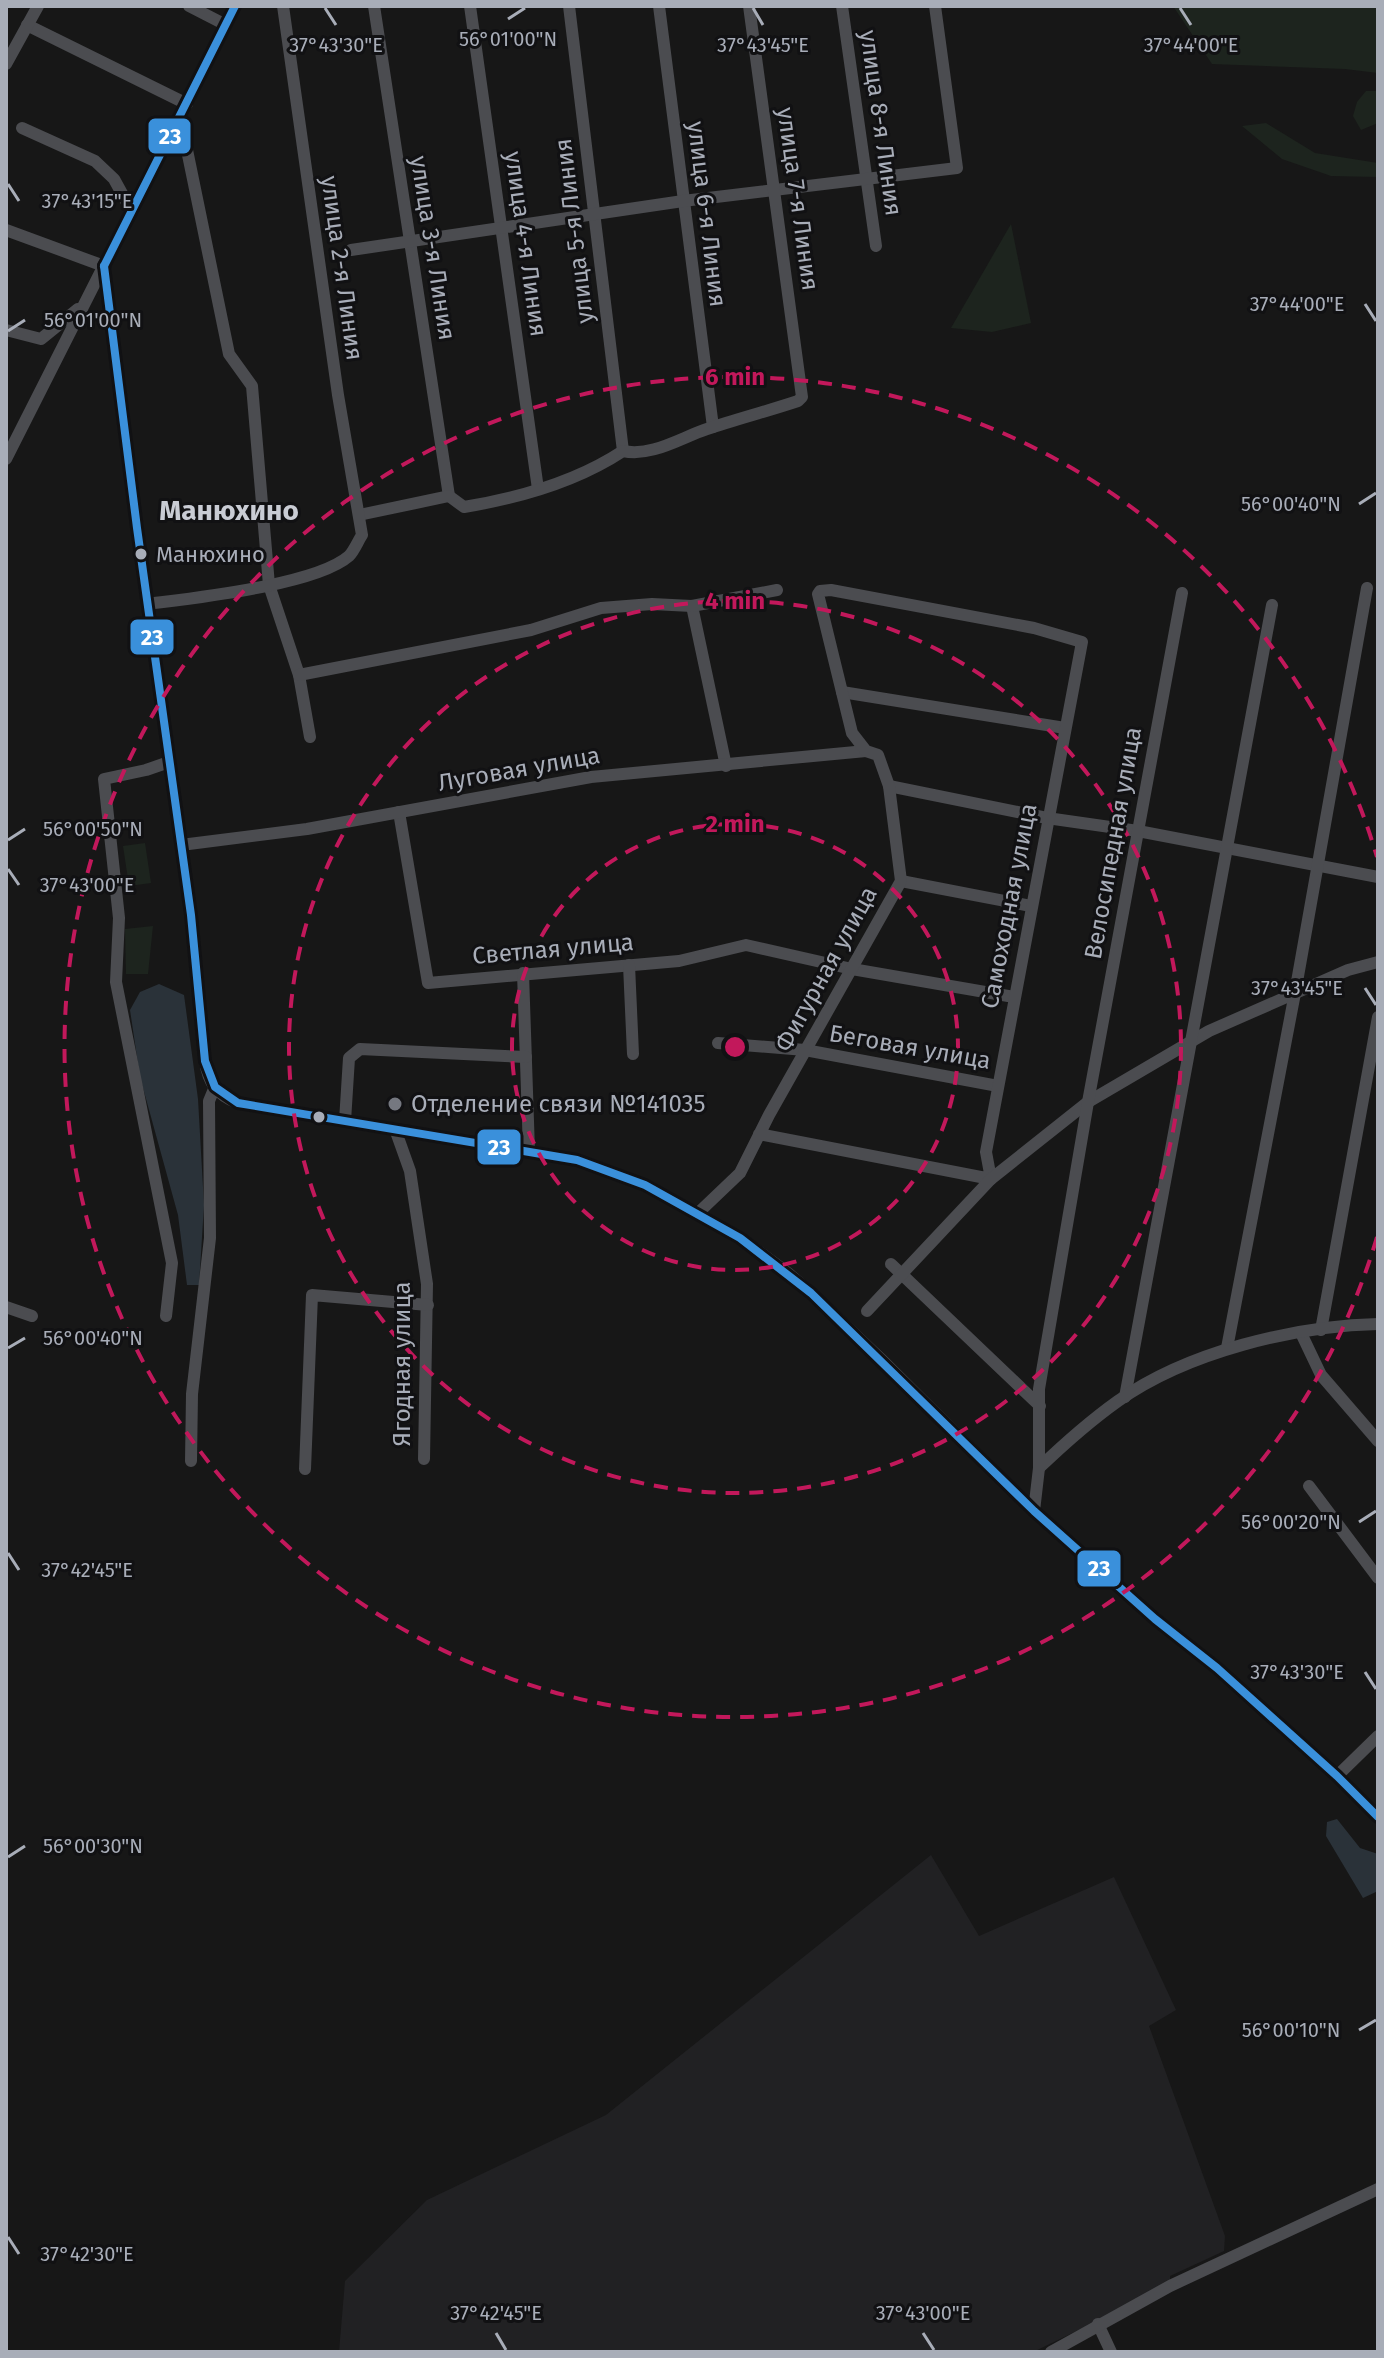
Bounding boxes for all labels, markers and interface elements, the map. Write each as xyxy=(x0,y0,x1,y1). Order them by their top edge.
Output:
text: 56°01'00"N xyxy=(459,27,557,51)
street label: улица 8-я Линия xyxy=(854,28,908,218)
text: 37°43'30"E xyxy=(289,33,383,57)
text: 37°43'45"E xyxy=(717,33,809,57)
text: 37°44'00"E xyxy=(1144,33,1238,57)
street label: улица 7-я Линия xyxy=(771,106,825,292)
line badge: 23 xyxy=(147,117,192,155)
street label: улица 6-я Линия xyxy=(682,119,732,309)
text: 23 xyxy=(159,123,181,150)
street label: улица 5-я Линия xyxy=(549,137,599,325)
street label: улица 4-я Линия xyxy=(499,149,553,339)
street label: улица 3-я Линия xyxy=(405,154,461,342)
street label: улица 2-я Линия xyxy=(315,174,369,362)
text: 37°43'15"E xyxy=(42,189,132,213)
text: 37°44'00"E xyxy=(1250,292,1344,316)
text: 56°01'00"N xyxy=(44,308,142,332)
text: 6 min xyxy=(705,363,765,391)
text: 56°00'40"N xyxy=(1241,492,1341,516)
district label: Манюхино xyxy=(159,494,299,527)
place label: Манюхино xyxy=(156,541,265,568)
marker: Манюхино xyxy=(133,546,149,562)
text: 4 min xyxy=(705,587,765,615)
line badge: 23 xyxy=(129,618,175,656)
text: 23 xyxy=(141,624,163,651)
street label: Велосипедная улица xyxy=(1079,725,1147,961)
street label: Луговая улица xyxy=(436,741,602,797)
street label: Самоходная улица xyxy=(975,801,1043,1011)
text: 2 min xyxy=(706,810,765,838)
text: 56°00'50"N xyxy=(43,817,143,841)
text: 37°43'00"E xyxy=(40,873,134,897)
street label: Фигурная улица xyxy=(769,882,883,1056)
street label: Светлая улица xyxy=(471,928,635,970)
text: 37°43'45"E xyxy=(1251,976,1343,1000)
street label: Беговая улица xyxy=(827,1019,993,1075)
centre of rings xyxy=(721,1033,749,1061)
place label: Отделение связи №141035 xyxy=(411,1090,706,1118)
marker: Отделение связи №141035 xyxy=(386,1095,404,1113)
unlabelled marker xyxy=(311,1109,327,1125)
line badge: 23 xyxy=(476,1128,522,1166)
text: 23 xyxy=(488,1134,510,1161)
street label: Ягодная улица xyxy=(388,1281,416,1447)
text: 56°00'40"N xyxy=(43,1326,143,1350)
text: 56°00'20"N xyxy=(1241,1510,1341,1534)
line badge: 23 xyxy=(1076,1549,1122,1588)
text: 23 xyxy=(1088,1555,1110,1582)
text: 37°42'45"E xyxy=(41,1558,133,1582)
text: 37°43'30"E xyxy=(1250,1660,1344,1684)
text: 56°00'30"N xyxy=(43,1834,143,1858)
text: 56°00'10"N xyxy=(1242,2018,1340,2042)
text: 37°42'30"E xyxy=(40,2242,134,2266)
text: 37°42'45"E xyxy=(450,2301,542,2325)
text: 37°43'00"E xyxy=(876,2301,970,2325)

